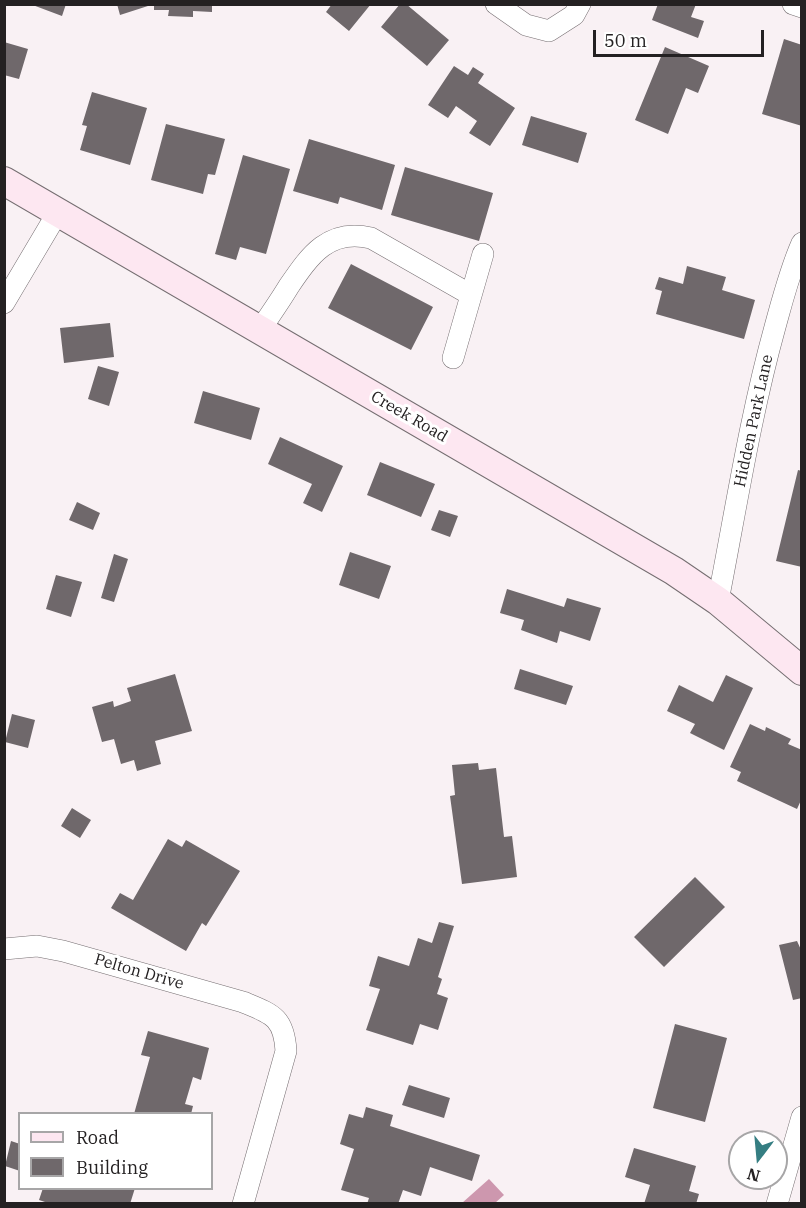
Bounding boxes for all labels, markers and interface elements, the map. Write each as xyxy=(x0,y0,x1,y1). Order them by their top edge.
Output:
scale bar xyxy=(596,18,767,56)
text: 50 m xyxy=(604,29,647,52)
street label: Hidden Park Lane xyxy=(731,353,777,489)
street label: Creek Road xyxy=(367,387,451,447)
street label: Pelton Drive xyxy=(92,950,186,994)
legend xyxy=(18,1112,213,1190)
text: Road xyxy=(76,1126,119,1149)
north arrow xyxy=(728,1130,788,1190)
text: Building xyxy=(76,1156,148,1179)
text: N xyxy=(745,1164,762,1187)

